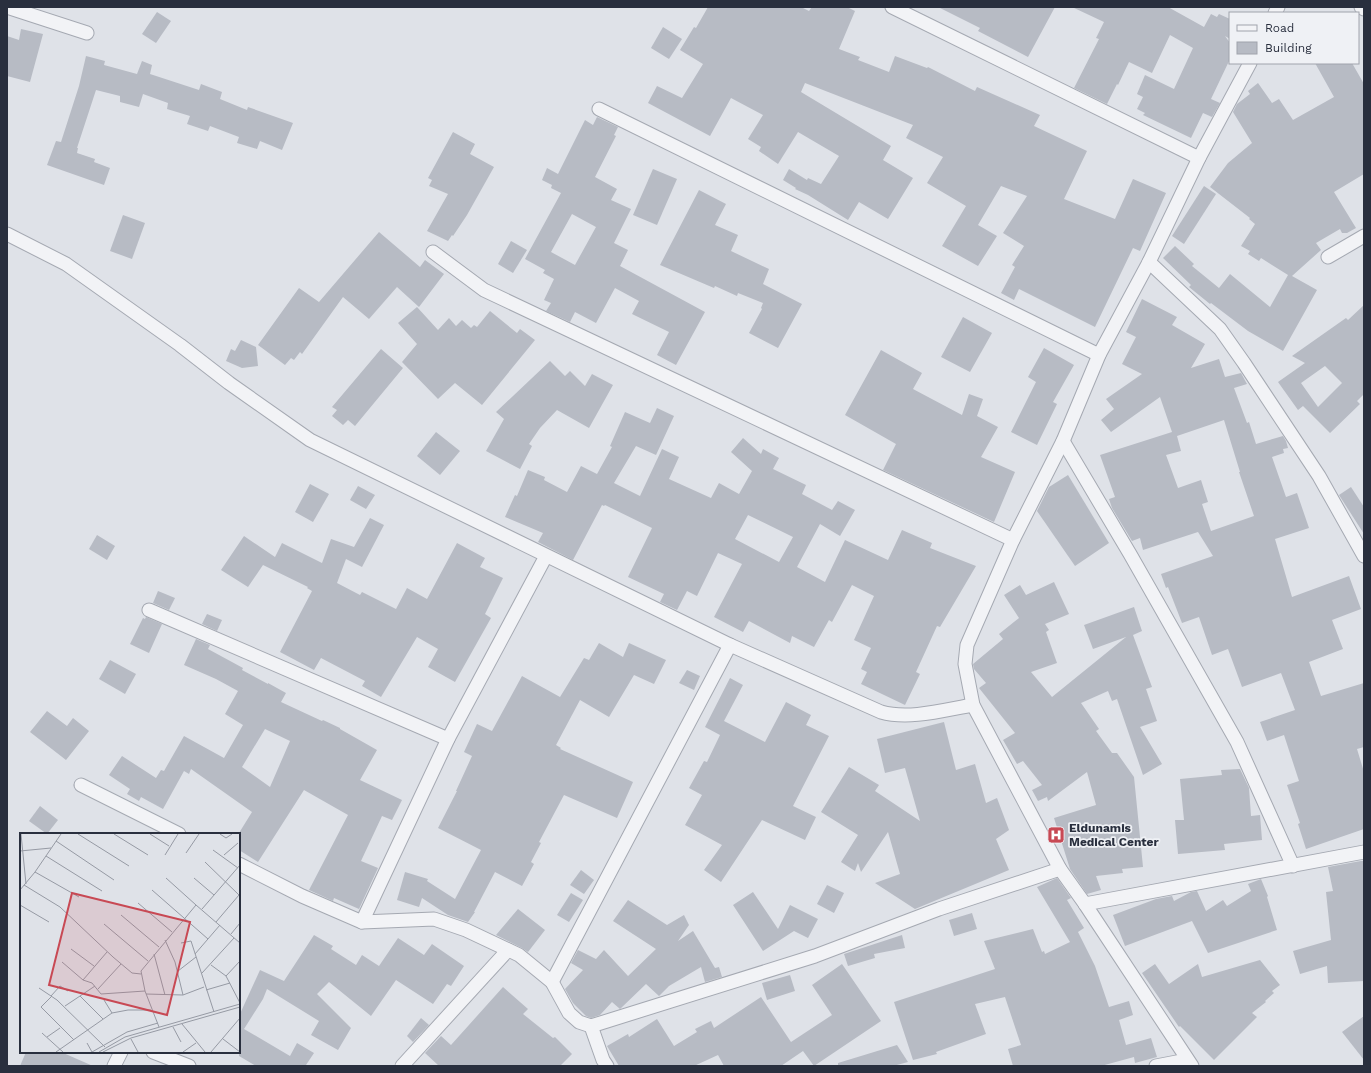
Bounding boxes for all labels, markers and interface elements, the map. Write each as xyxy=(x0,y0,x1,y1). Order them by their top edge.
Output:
legend xyxy=(1229,12,1359,64)
text: Road xyxy=(1265,21,1294,35)
text: Building xyxy=(1265,41,1312,55)
place label: Eldunamis Medical Center xyxy=(1069,821,1160,849)
hospital icon: Eldunamis Medical Center xyxy=(1046,825,1066,845)
inset map xyxy=(20,833,240,1053)

